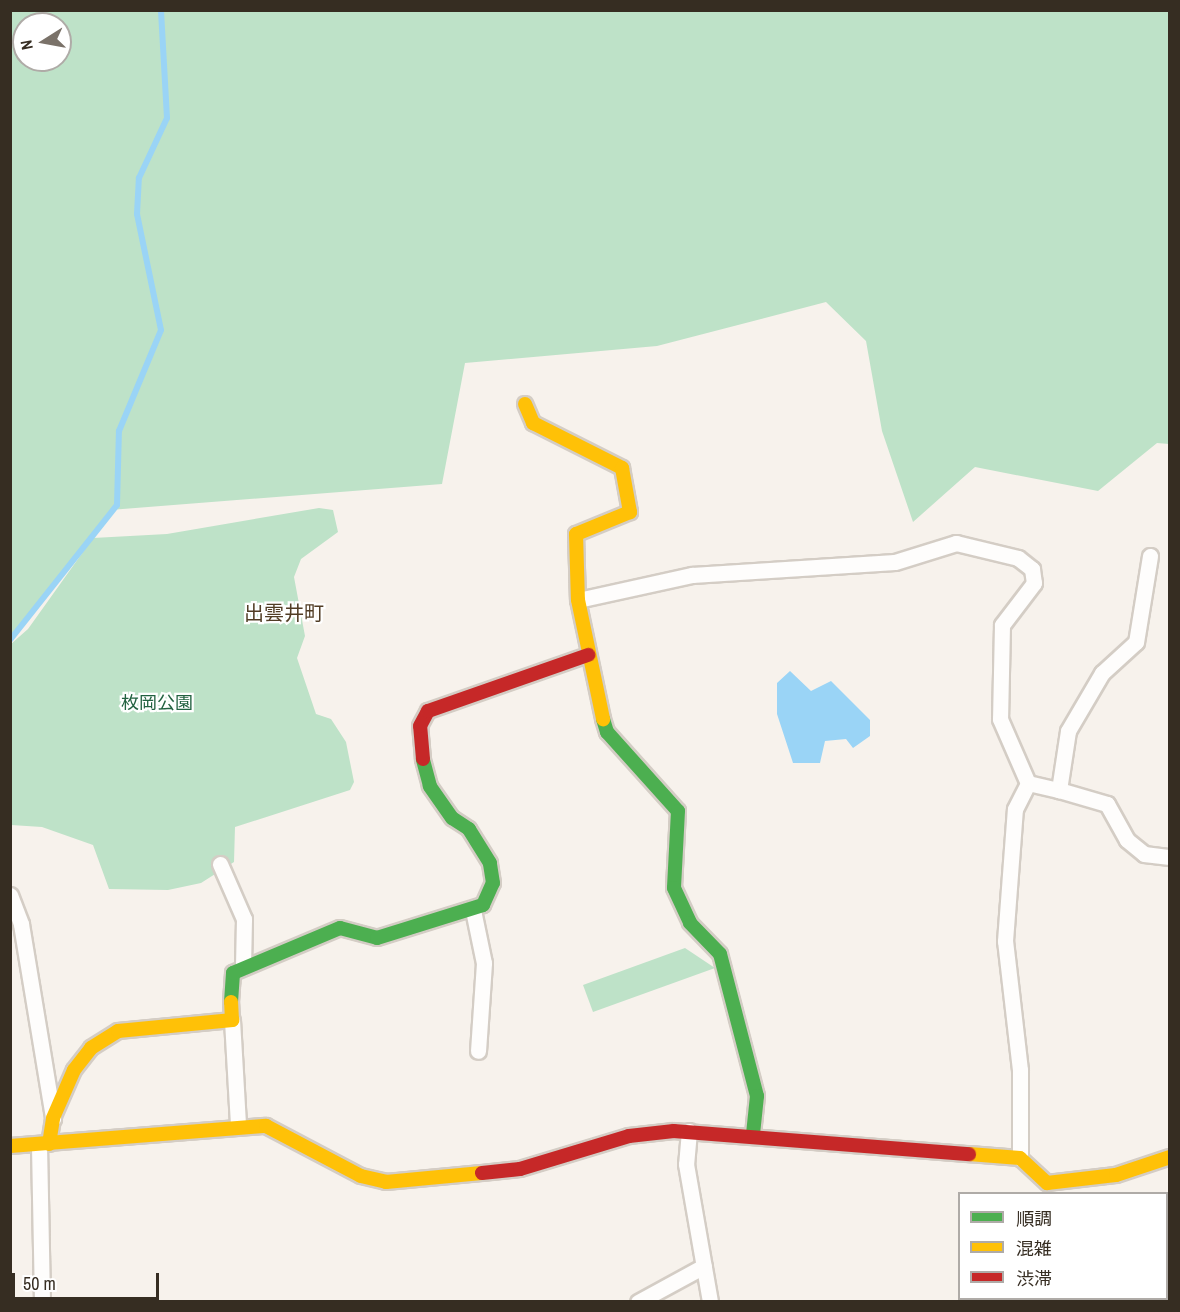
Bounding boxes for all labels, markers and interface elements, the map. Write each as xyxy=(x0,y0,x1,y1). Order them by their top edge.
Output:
north arrow xyxy=(12,12,72,72)
text: N xyxy=(15,38,38,52)
district label: 出雲井町 xyxy=(244,600,324,624)
park label: 枚岡公園 xyxy=(121,692,193,714)
legend xyxy=(958,1192,1168,1300)
text: 順調 xyxy=(1016,1206,1052,1231)
text: 混雑 xyxy=(1016,1236,1052,1261)
scale bar xyxy=(15,1261,162,1299)
text: 渋滞 xyxy=(1016,1266,1052,1291)
text: 50 m xyxy=(23,1271,56,1296)

